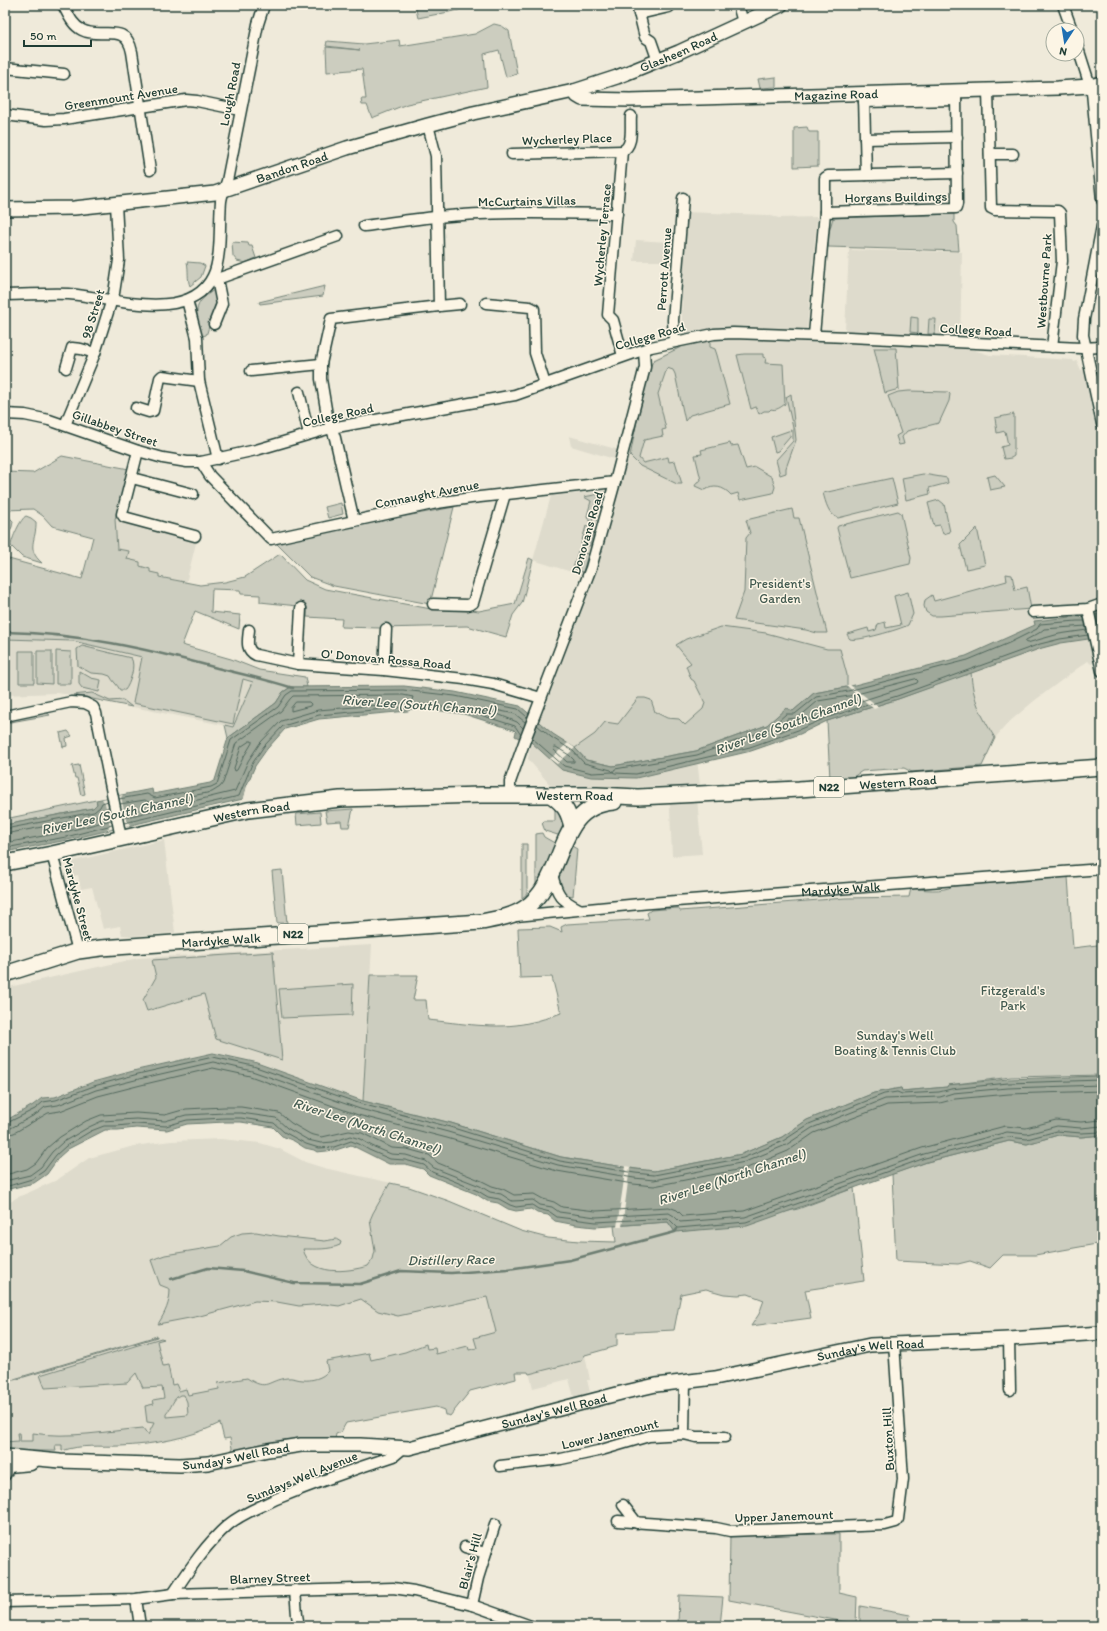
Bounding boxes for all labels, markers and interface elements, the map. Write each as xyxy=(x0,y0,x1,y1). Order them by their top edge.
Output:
scale bar xyxy=(24,22,91,48)
north arrow xyxy=(1045,22,1085,62)
street label: Glasheen Road xyxy=(637,28,719,75)
text: 50 m xyxy=(30,29,56,43)
text: N xyxy=(1058,44,1068,58)
street label: Lough Road xyxy=(216,61,244,127)
street label: Greenmount Avenue xyxy=(63,81,179,113)
street label: Magazine Road xyxy=(794,86,879,103)
street label: Wycherley Place xyxy=(522,130,612,148)
street label: Bandon Road xyxy=(254,148,330,186)
street label: Wycherley Terrace xyxy=(590,183,614,287)
street label: Horgans Buildings xyxy=(845,189,948,205)
street label: McCurtains Villas xyxy=(478,193,576,209)
street label: Perrott Avenue xyxy=(654,227,674,311)
street label: Westbourne Park xyxy=(1033,233,1055,329)
street label: 98 Street xyxy=(78,287,108,341)
street label: College Road xyxy=(613,319,687,353)
street label: College Road xyxy=(939,321,1013,339)
street label: College Road xyxy=(301,400,375,430)
street label: Gillabbey Street xyxy=(70,406,160,450)
street label: Connaught Avenue xyxy=(374,477,480,511)
street label: Donovans Road xyxy=(568,490,606,576)
park label: President's Garden xyxy=(749,576,811,606)
street label: O' Donovan Rossa Road xyxy=(320,646,452,672)
water label: River Lee (South Channel) xyxy=(713,689,864,758)
water label: River Lee (South Channel) xyxy=(341,691,497,719)
street label: Western Road xyxy=(859,772,937,792)
road number: N22 xyxy=(814,777,844,797)
street label: Western Road xyxy=(536,788,614,803)
water label: River Lee (South Channel) xyxy=(40,790,195,838)
street label: Western Road xyxy=(212,798,291,825)
street label: Mardyke Street xyxy=(60,856,96,942)
street label: Mardyke Walk xyxy=(801,878,881,899)
road number: N22 xyxy=(278,924,308,944)
street label: Mardyke Walk xyxy=(181,930,261,950)
park label: Fitzgerald's Park xyxy=(981,983,1045,1013)
park label: Sunday's Well Boating & Tennis Club xyxy=(834,1028,956,1058)
water label: River Lee (North Channel) xyxy=(291,1094,443,1158)
water label: River Lee (North Channel) xyxy=(656,1145,808,1209)
water label: Distillery Race xyxy=(408,1251,496,1269)
street label: Sunday's Well Road xyxy=(815,1335,925,1364)
street label: Sunday's Well Road xyxy=(500,1389,608,1431)
street label: Buxton Hill xyxy=(879,1407,897,1471)
street label: Lower Janemount xyxy=(560,1416,660,1452)
street label: Sunday's Well Road xyxy=(182,1439,290,1472)
street label: Sundays Well Avenue xyxy=(244,1448,360,1506)
street label: Upper Janemount xyxy=(734,1507,834,1525)
street label: Blair's Hill xyxy=(455,1531,485,1591)
street label: Blarney Street xyxy=(229,1569,311,1587)

